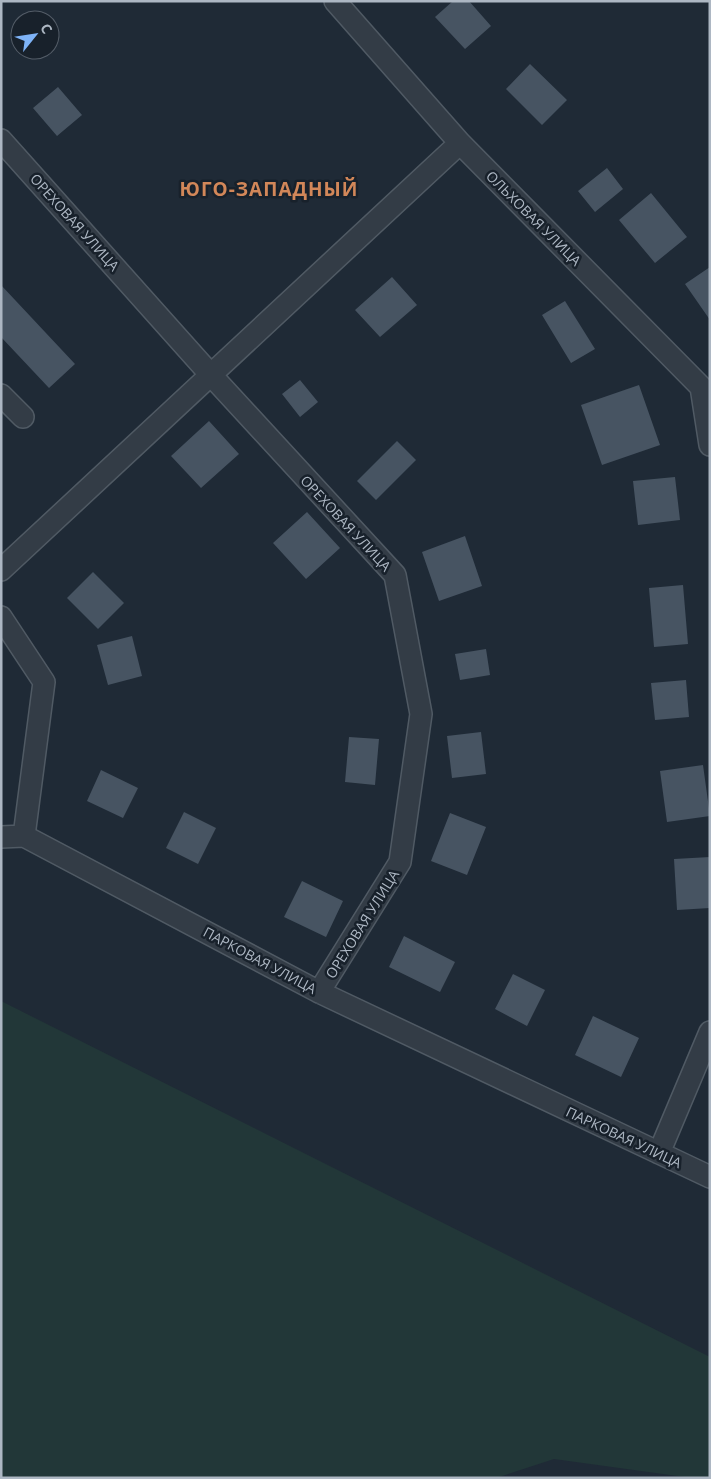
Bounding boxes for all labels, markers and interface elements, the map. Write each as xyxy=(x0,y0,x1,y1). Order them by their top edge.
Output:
north arrow xyxy=(10,10,60,60)
text: С xyxy=(36,20,57,37)
street label: ОЛЬХОВАЯ УЛИЦА xyxy=(482,166,586,270)
street label: ОРЕХОВАЯ УЛИЦА xyxy=(26,169,124,275)
district label: ЮГО-ЗАПАДНЫЙ xyxy=(180,176,358,202)
street label: ОРЕХОВАЯ УЛИЦА xyxy=(297,471,396,575)
street label: ОРЕХОВАЯ УЛИЦА xyxy=(321,866,403,982)
street label: ПАРКОВАЯ УЛИЦА xyxy=(200,922,320,998)
street label: ПАРКОВАЯ УЛИЦА xyxy=(563,1102,685,1172)

